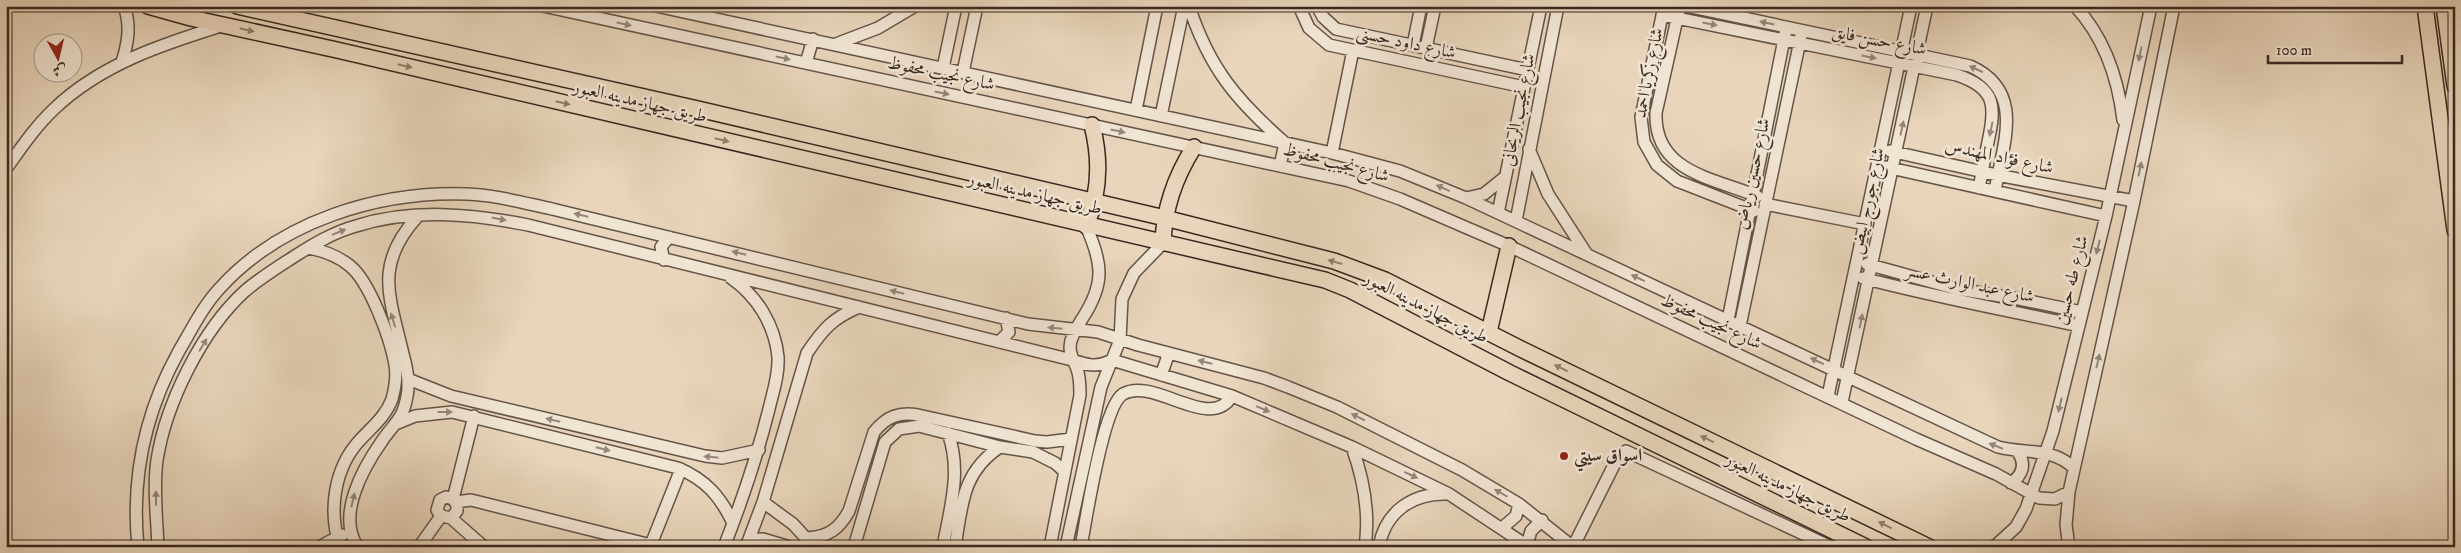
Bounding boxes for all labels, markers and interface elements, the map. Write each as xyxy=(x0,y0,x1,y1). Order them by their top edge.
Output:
one-way arrow xyxy=(1759,19,1774,27)
one-way arrow xyxy=(617,20,632,28)
one-way arrow xyxy=(1702,21,1718,29)
street label: شارع حسن فايق xyxy=(1829,21,1928,64)
street label: شارع داود حسنى xyxy=(1354,22,1458,67)
one-way arrow xyxy=(239,26,255,34)
street label: شارع زكريا احمد xyxy=(1629,26,1671,120)
north arrow xyxy=(32,32,82,82)
scale bar xyxy=(2268,32,2402,64)
text: 100 m xyxy=(2276,41,2312,60)
one-way arrow xyxy=(2136,46,2144,62)
street label: شارع نجيب محفوظ xyxy=(885,52,997,99)
street label: شارع نجيب الريحانى xyxy=(1497,52,1544,169)
one-way arrow xyxy=(1862,53,1878,61)
one-way arrow xyxy=(776,54,791,62)
text: ش xyxy=(51,60,68,80)
one-way arrow xyxy=(398,62,413,70)
one-way arrow xyxy=(1969,64,1983,72)
street label: طريق جهاز مدينه العبور xyxy=(569,75,709,128)
one-way arrow xyxy=(934,89,950,97)
one-way arrow xyxy=(556,99,571,107)
street label: شارع حسين رياض xyxy=(1730,116,1778,232)
one-way arrow xyxy=(1898,119,1906,135)
one-way arrow xyxy=(1987,121,1995,136)
one-way arrow xyxy=(1110,127,1126,135)
street label: شارع فؤاد المهندس xyxy=(1942,135,2055,182)
one-way arrow xyxy=(714,136,729,144)
street label: شارع نجيب محفوظ xyxy=(1280,138,1391,191)
street label: شارع جورج ابيض xyxy=(1846,146,1894,257)
one-way arrow xyxy=(2137,160,2145,176)
street label: طريق جهاز مدينه العبور xyxy=(964,167,1104,220)
one-way arrow xyxy=(1436,183,1450,191)
one-way arrow xyxy=(573,211,588,219)
one-way arrow xyxy=(491,216,507,224)
one-way arrow xyxy=(332,228,346,236)
street label: شارع طه حسين xyxy=(2050,233,2097,328)
one-way arrow xyxy=(2094,239,2102,254)
one-way arrow xyxy=(731,249,746,257)
one-way arrow xyxy=(1328,257,1343,265)
street label: شارع عبد الوارث عسر xyxy=(1901,259,2036,311)
street label: طريق جهاز مدينه العبور xyxy=(1358,266,1492,349)
one-way arrow xyxy=(1631,274,1645,282)
one-way arrow xyxy=(889,288,904,296)
street label: شارع نجيب محفوظ xyxy=(1656,289,1765,358)
one-way arrow xyxy=(389,312,397,327)
one-way arrow xyxy=(1857,313,1865,328)
one-way arrow xyxy=(1047,324,1063,332)
one-way arrow xyxy=(198,339,208,352)
one-way arrow xyxy=(2094,354,2102,369)
one-way arrow xyxy=(1810,357,1824,365)
one-way arrow xyxy=(1198,358,1213,366)
one-way arrow xyxy=(1554,364,1568,372)
one-way arrow xyxy=(2055,397,2063,412)
one-way arrow xyxy=(1256,405,1271,413)
one-way arrow xyxy=(437,409,453,417)
one-way arrow xyxy=(1351,413,1365,421)
one-way arrow xyxy=(546,416,561,424)
one-way arrow xyxy=(1700,435,1714,443)
one-way arrow xyxy=(1989,441,2003,449)
one-way arrow xyxy=(596,445,611,453)
place label: اسواق سيتي xyxy=(1574,445,1642,472)
street label: طريق جهاز مدينه العبور xyxy=(1720,447,1854,528)
marker: اسواق سيتي xyxy=(1558,450,1570,462)
one-way arrow xyxy=(703,453,719,461)
one-way arrow xyxy=(1404,471,1418,479)
one-way arrow xyxy=(1495,489,1508,498)
one-way arrow xyxy=(152,490,160,506)
one-way arrow xyxy=(350,493,358,508)
one-way arrow xyxy=(1878,521,1892,529)

